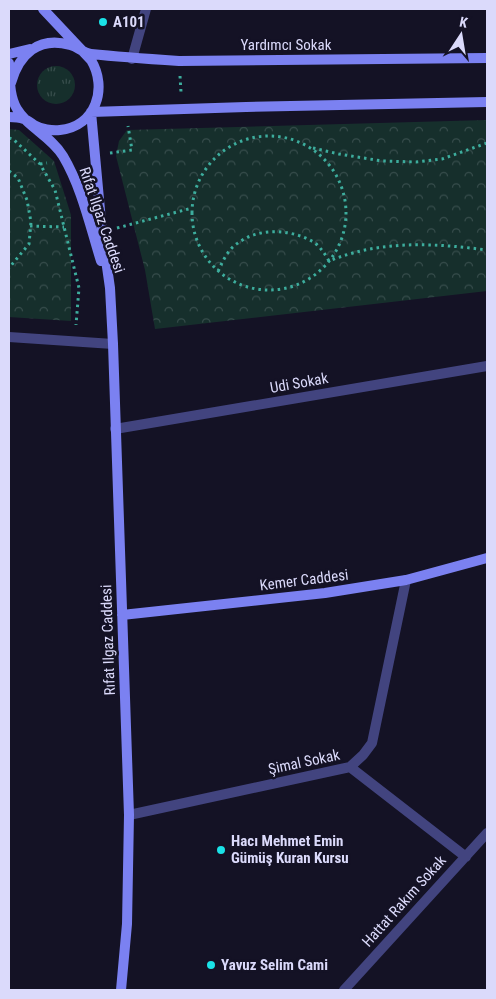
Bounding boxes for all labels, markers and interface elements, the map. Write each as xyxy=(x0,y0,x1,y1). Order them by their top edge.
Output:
north arrow xyxy=(436,10,486,60)
place label: A101 xyxy=(113,13,145,31)
text: K xyxy=(458,14,469,31)
marker: A101 xyxy=(97,16,109,28)
street label: Yardımcı Sokak xyxy=(240,36,332,54)
street label: Rıfat Ilgaz Caddesi xyxy=(75,165,129,275)
street label: Udi Sokak xyxy=(269,369,330,397)
street label: Kemer Caddesi xyxy=(259,566,349,594)
street label: Rıfat Ilgaz Caddesi xyxy=(97,584,119,696)
street label: Şimal Sokak xyxy=(267,746,342,778)
place label: Hacı Mehmet Emin Gümüş Kuran Kursu xyxy=(231,832,349,867)
marker: Hacı Mehmet Emin Gümüş Kuran Kursu xyxy=(215,844,227,856)
street label: Hattat Rakım Sokak xyxy=(358,851,450,950)
place label: Yavuz Selim Cami xyxy=(221,956,328,974)
marker: Yavuz Selim Cami xyxy=(205,959,217,971)

